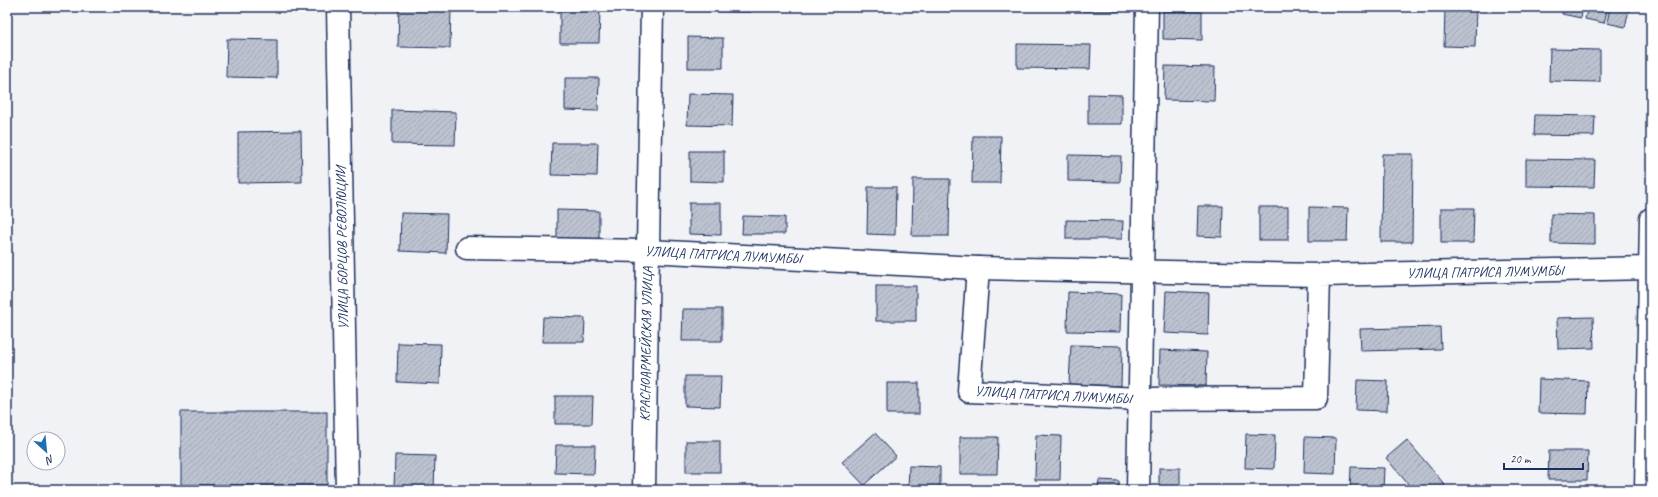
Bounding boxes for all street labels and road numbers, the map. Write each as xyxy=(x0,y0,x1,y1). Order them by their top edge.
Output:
street label: УЛИЦА БОРЦОВ РЕВОЛЮЦИИ xyxy=(332,164,352,330)
street label: УЛИЦА ПАТРИСА ЛУМУМБЫ xyxy=(644,242,804,268)
street label: УЛИЦА ПАТРИСА ЛУМУМБЫ xyxy=(1407,262,1566,282)
street label: КРАСНОАРМЕЙСКАЯ УЛИЦА xyxy=(636,265,656,422)
street label: УЛИЦА ПАТРИСА ЛУМУМБЫ xyxy=(974,382,1134,408)

